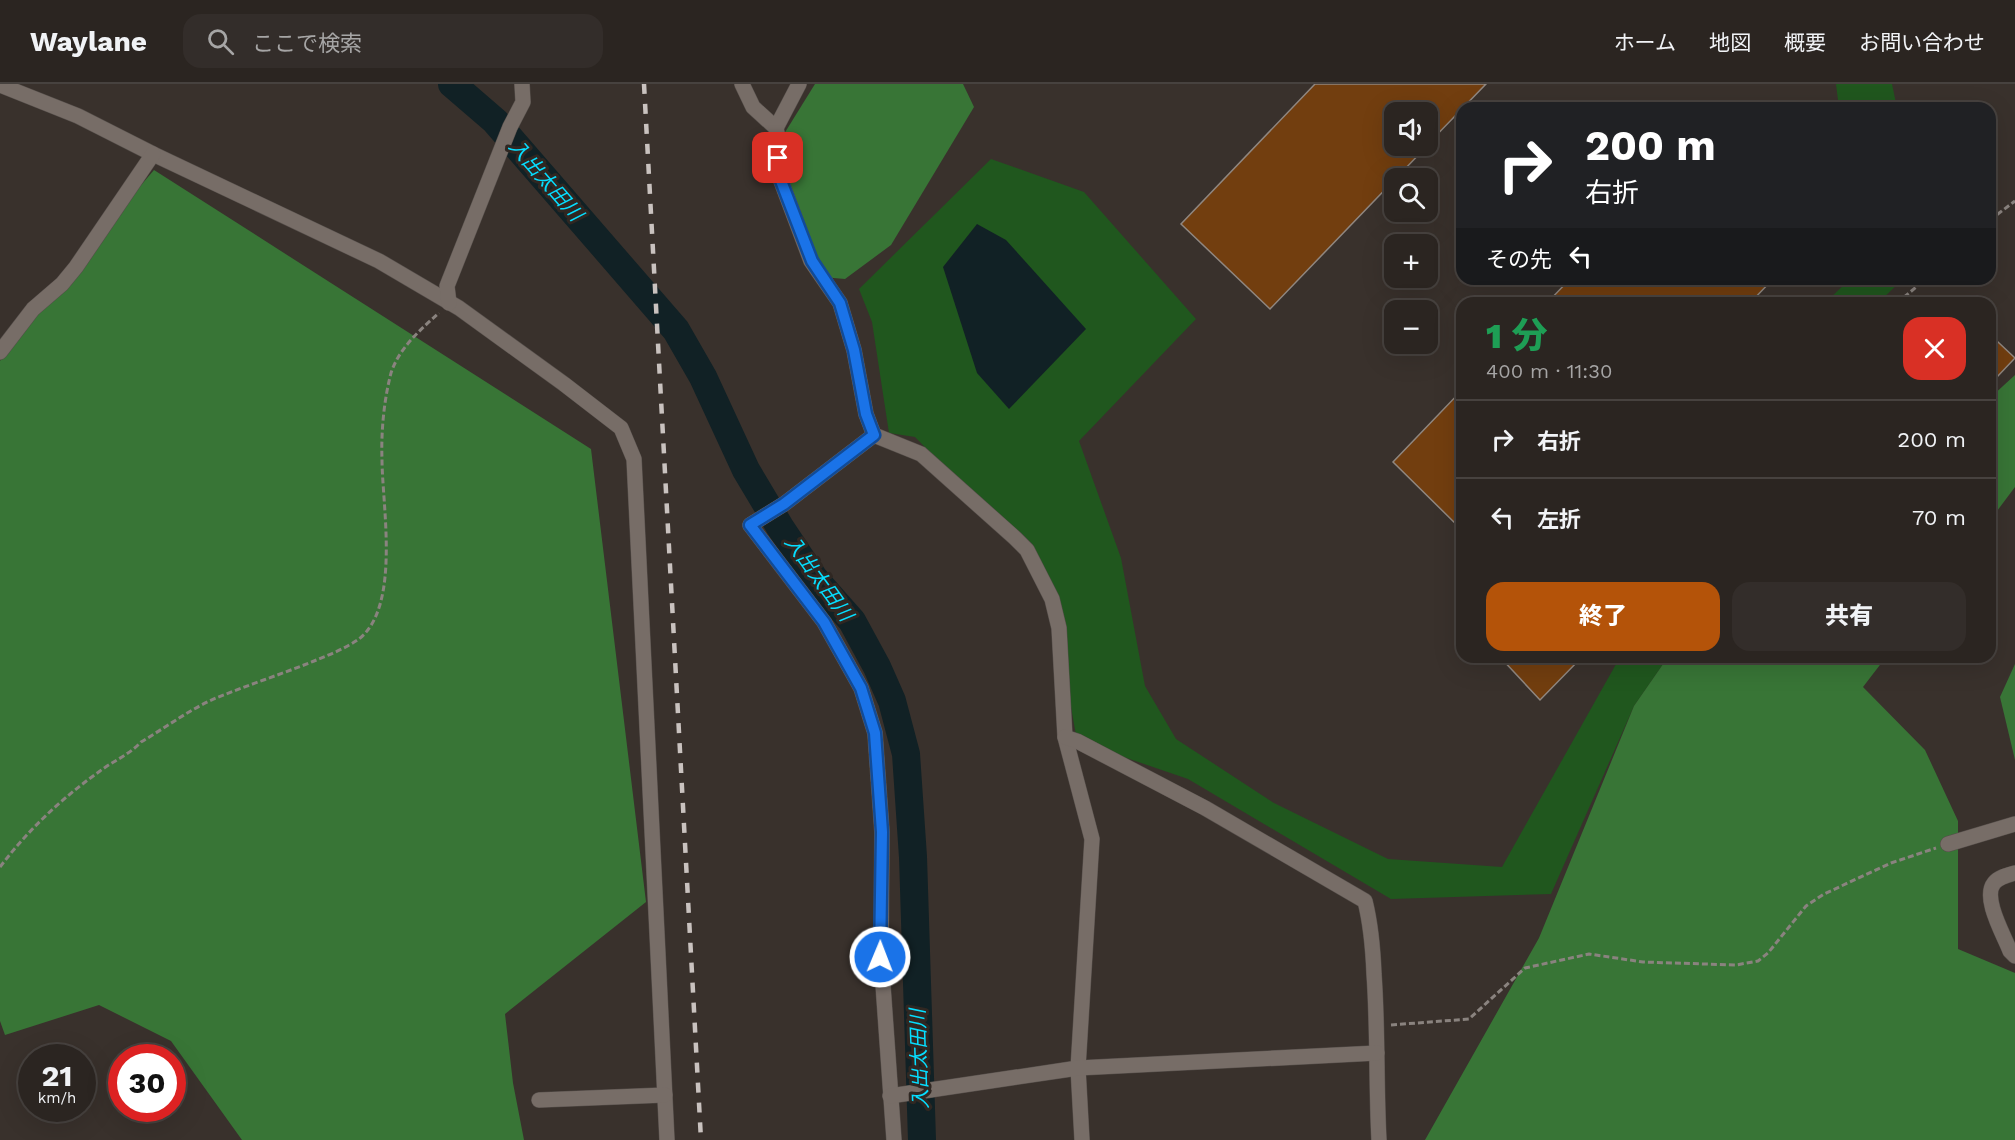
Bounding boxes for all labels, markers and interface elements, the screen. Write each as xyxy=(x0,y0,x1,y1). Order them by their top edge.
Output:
search box xyxy=(183,14,603,68)
text: Waylane xyxy=(30,25,147,58)
icon: search xyxy=(204,25,237,58)
text: ホーム xyxy=(1614,30,1676,55)
text: 地図 xyxy=(1709,30,1751,55)
text: 概要 xyxy=(1784,30,1826,55)
text: お問い合わせ xyxy=(1859,30,1985,55)
text: ここで検索 xyxy=(252,31,362,56)
map controls xyxy=(1384,102,1438,354)
button: sound xyxy=(1384,102,1438,156)
text: 200 m xyxy=(1585,121,1716,170)
icon: right xyxy=(1486,126,1564,204)
pin xyxy=(752,132,803,183)
water label: 入出太田川 xyxy=(504,134,589,227)
icon: arrive xyxy=(761,141,794,174)
button: search xyxy=(1384,168,1438,222)
text: 右折 xyxy=(1585,177,1639,209)
button: + xyxy=(1384,234,1438,288)
icon: left xyxy=(1564,240,1597,273)
text: その先 xyxy=(1486,247,1552,272)
button: − xyxy=(1384,300,1438,354)
text: 1 分 xyxy=(1486,315,1548,357)
button: close xyxy=(1903,317,1966,380)
text: 400 m · 11:30 xyxy=(1486,359,1612,383)
icon: right xyxy=(1486,423,1519,456)
text: 200 m xyxy=(1897,427,1966,452)
text: 右折 xyxy=(1537,429,1581,454)
icon: left xyxy=(1486,501,1519,534)
text: 70 m xyxy=(1912,505,1966,530)
text: 左折 xyxy=(1537,507,1581,532)
water label: 入出太田川 xyxy=(780,530,859,627)
button: 終了 xyxy=(1486,582,1720,651)
button: 共有 xyxy=(1732,582,1966,651)
position arrow xyxy=(848,925,912,989)
water label: 入出太田川 xyxy=(905,1007,933,1109)
speed limit sign: 30 xyxy=(108,1044,186,1122)
text: 21 xyxy=(42,1058,72,1093)
text: km/h xyxy=(38,1089,76,1107)

